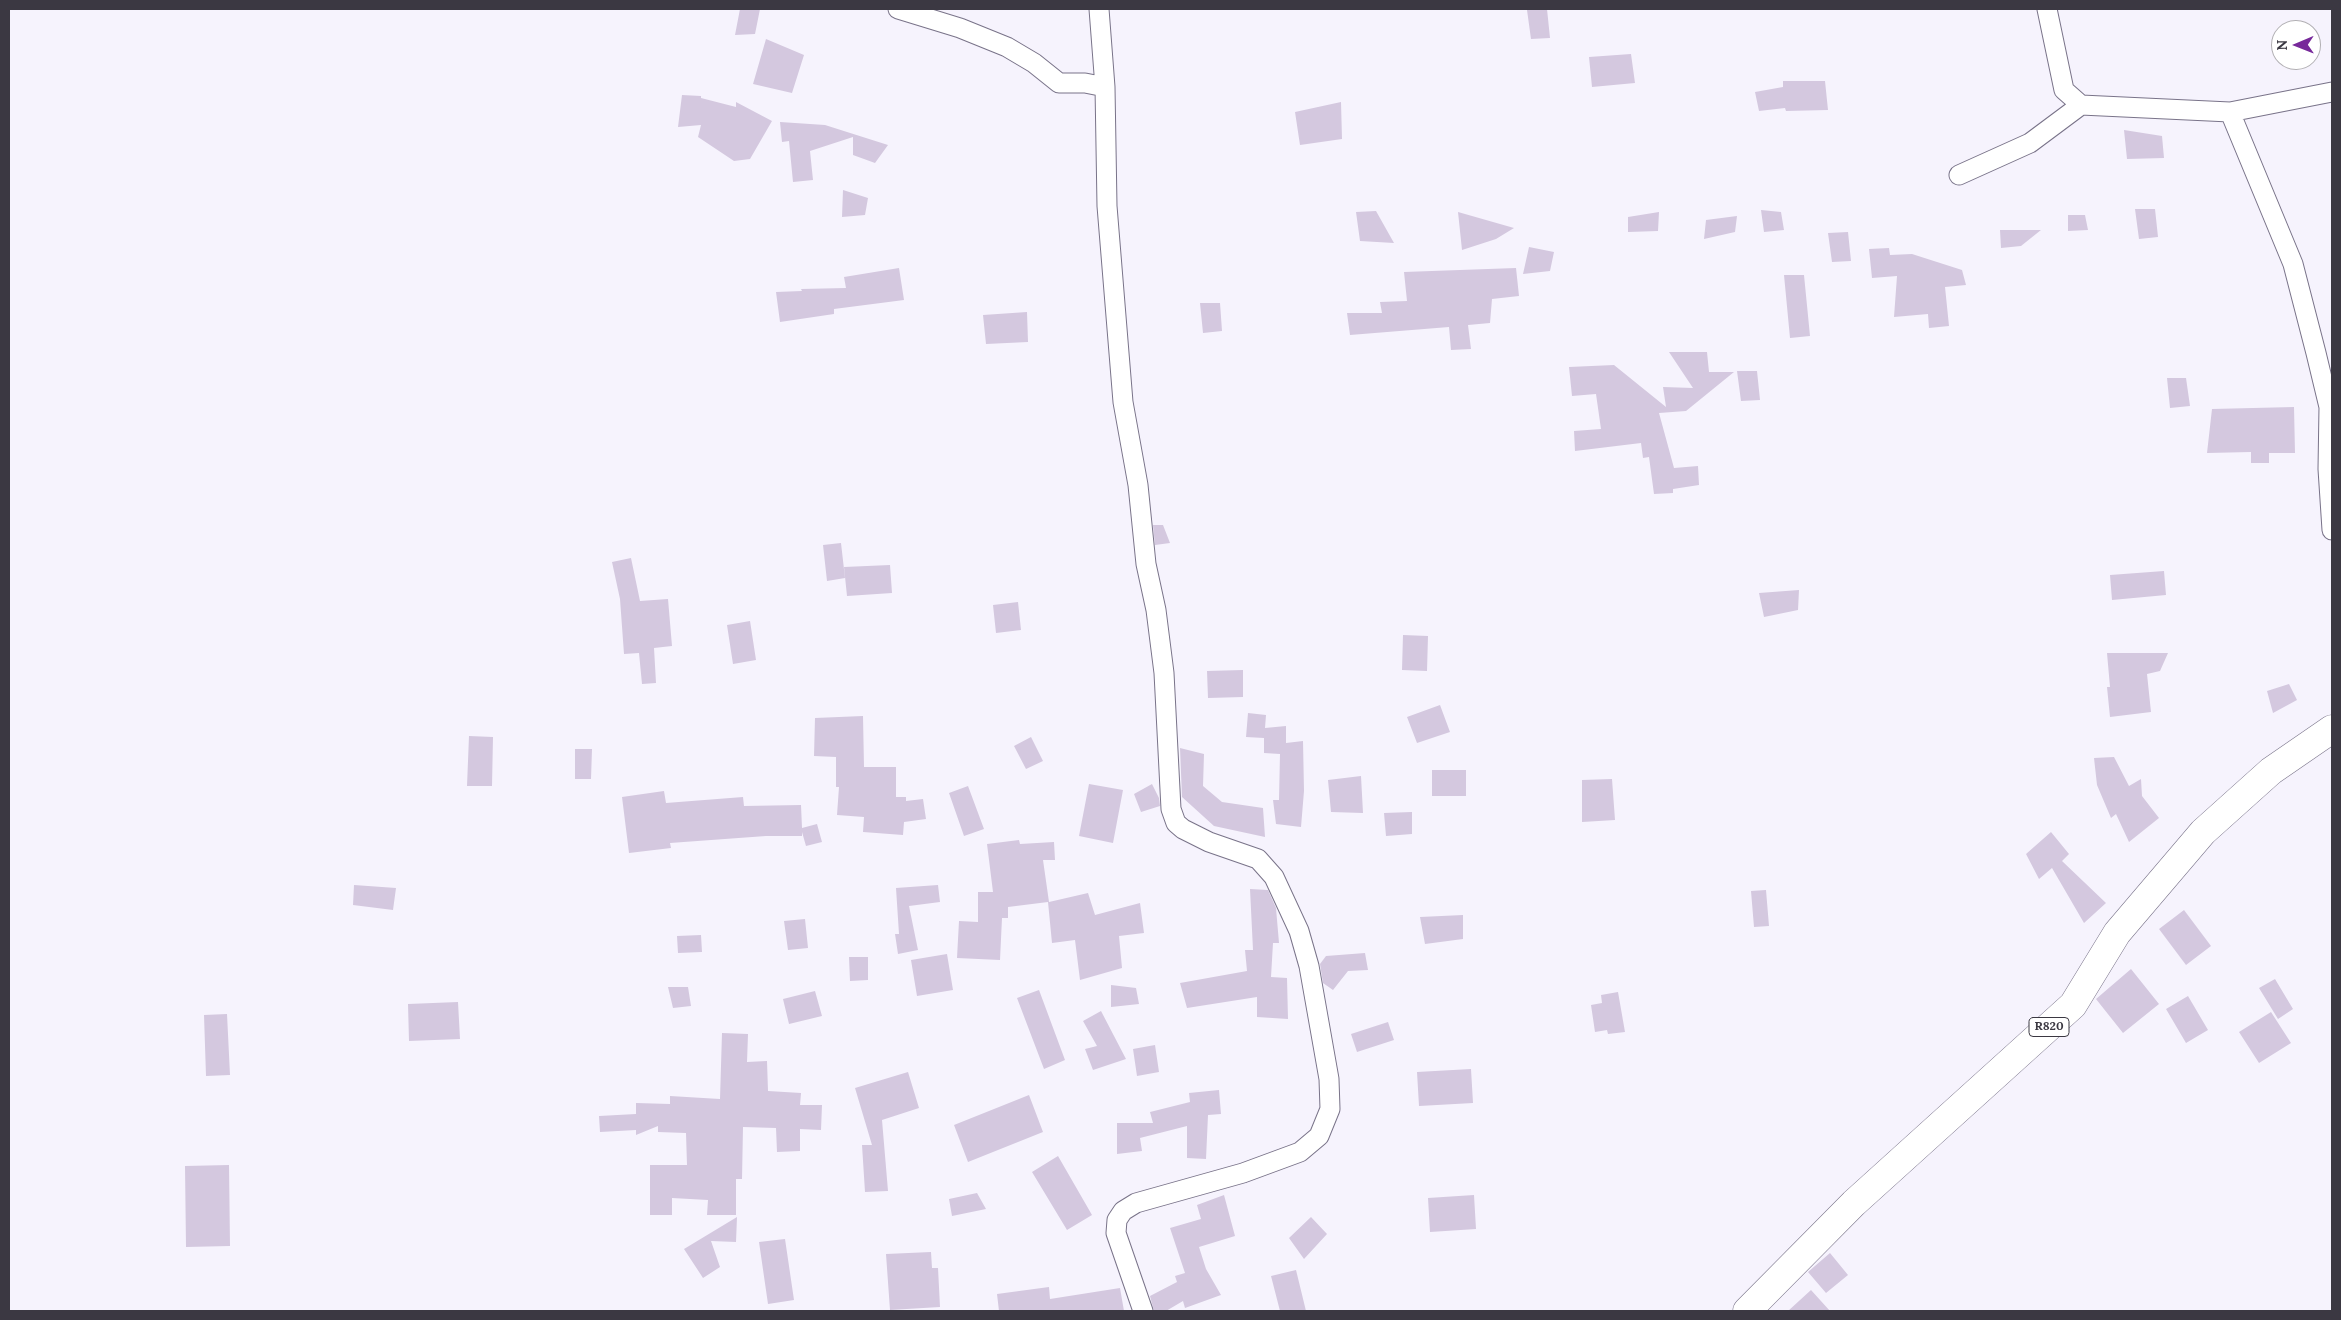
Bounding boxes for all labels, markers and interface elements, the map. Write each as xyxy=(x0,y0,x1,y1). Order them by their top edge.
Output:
north arrow xyxy=(2271,20,2321,70)
text: N xyxy=(2273,40,2291,51)
road number: R820 xyxy=(2029,1018,2069,1036)

